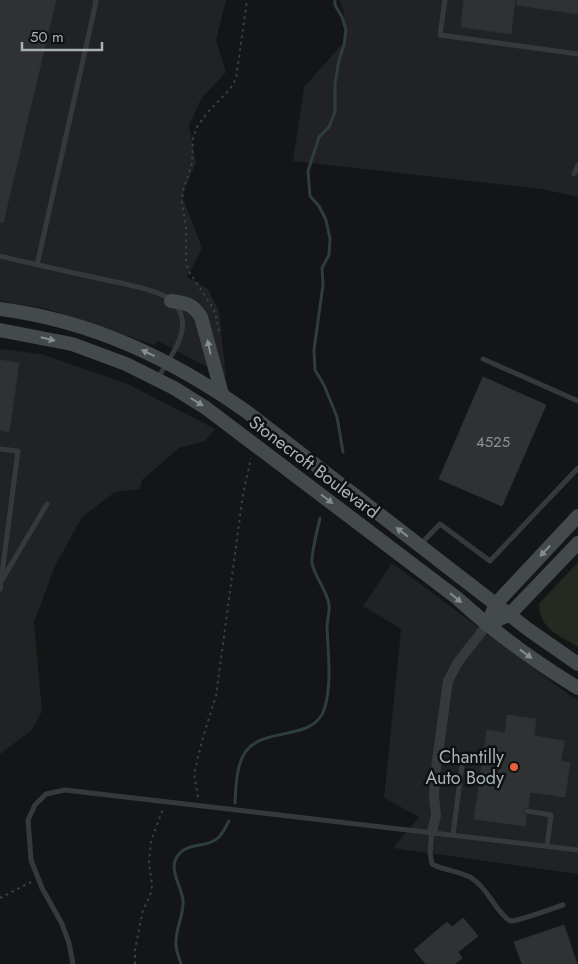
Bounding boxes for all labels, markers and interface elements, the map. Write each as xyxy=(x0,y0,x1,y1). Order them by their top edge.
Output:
scale bar xyxy=(22,20,102,52)
text: 50 m xyxy=(30,26,64,48)
one-way arrow xyxy=(40,335,55,343)
one-way arrow xyxy=(205,339,213,354)
one-way arrow xyxy=(141,349,156,358)
one-way arrow xyxy=(190,398,203,407)
street label: Stonecroft Boulevard xyxy=(243,409,385,525)
house number: 4525 xyxy=(476,431,510,453)
one-way arrow xyxy=(320,494,333,505)
one-way arrow xyxy=(396,526,409,537)
one-way arrow xyxy=(539,545,551,557)
one-way arrow xyxy=(449,592,462,603)
one-way arrow xyxy=(519,649,533,659)
place label: Chantilly Auto Body xyxy=(425,744,504,791)
marker: Chantilly Auto Body xyxy=(508,761,520,773)

